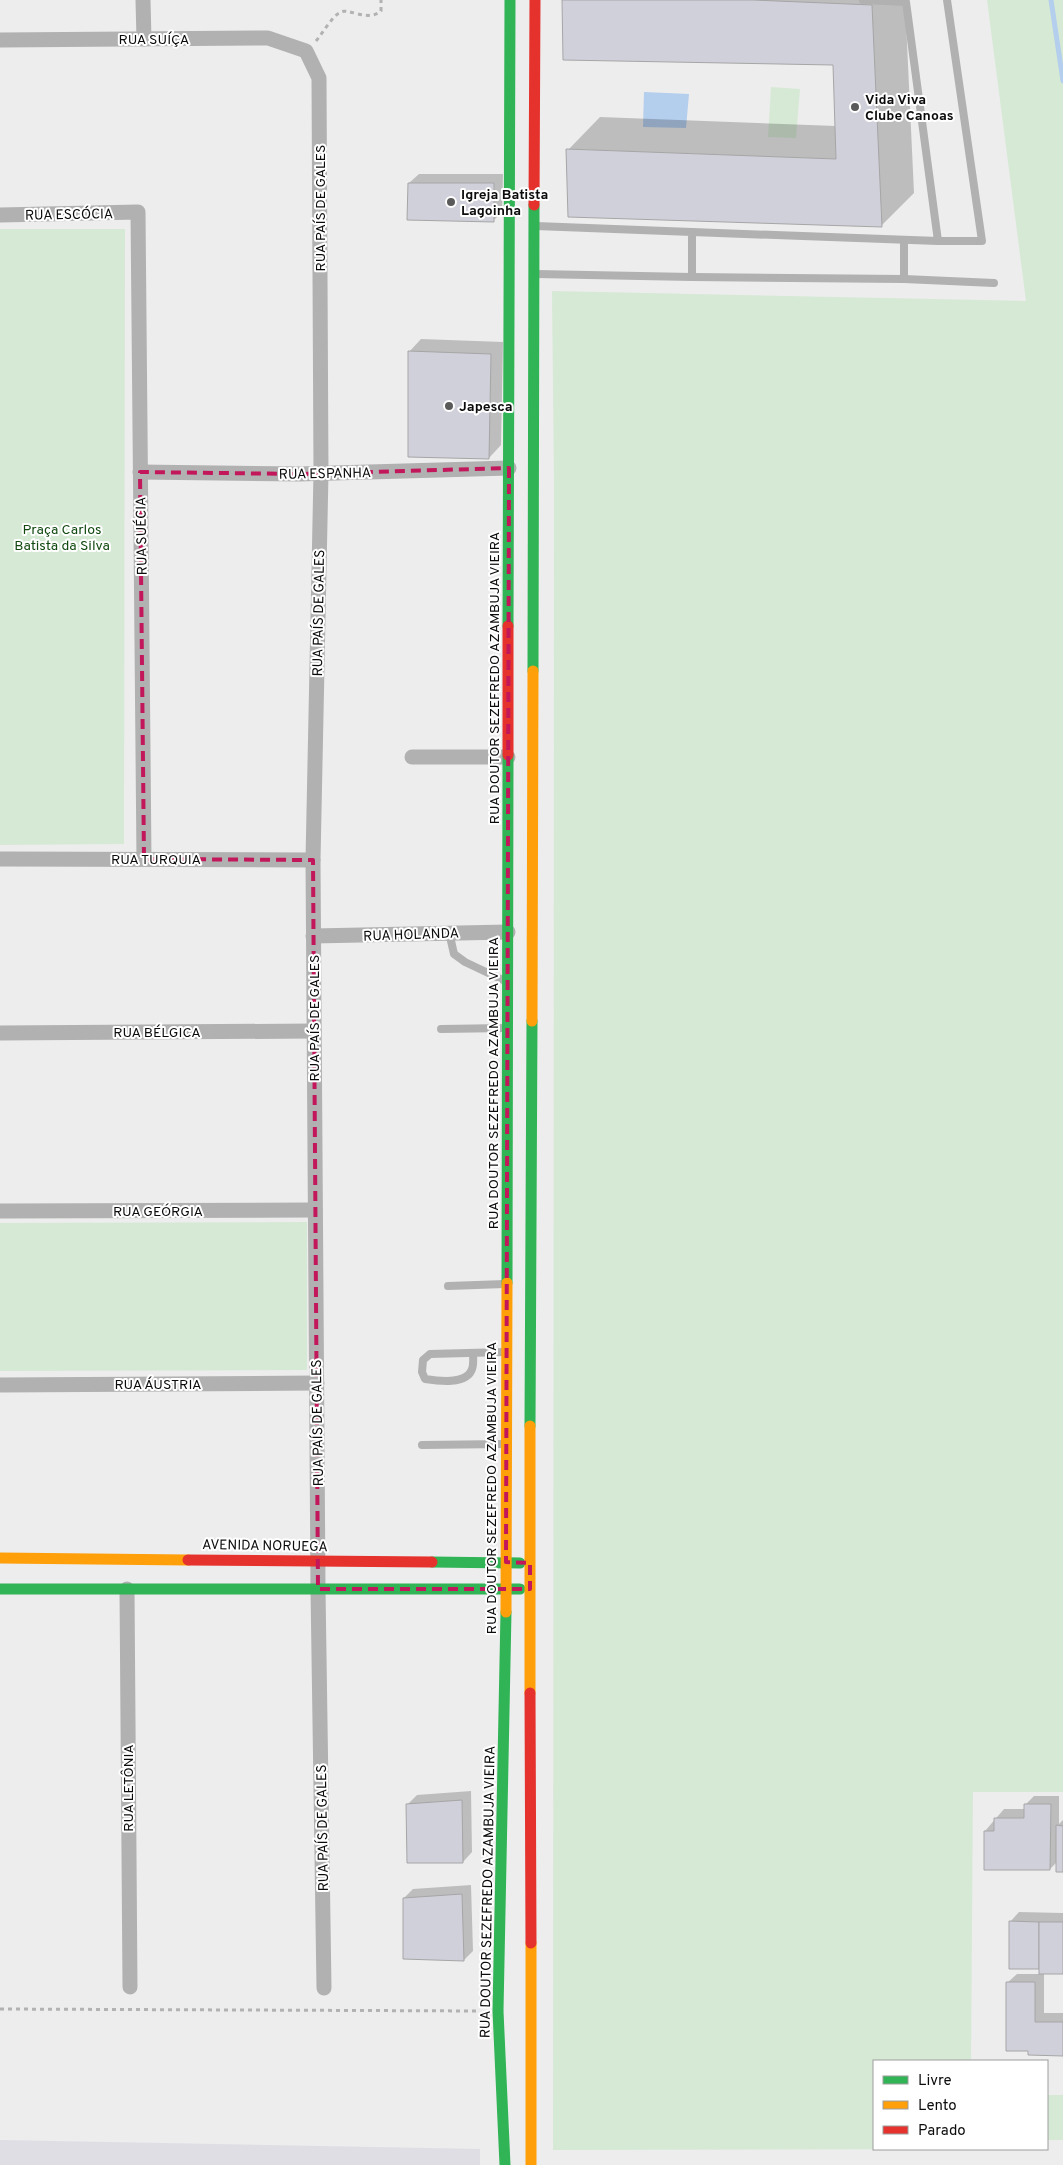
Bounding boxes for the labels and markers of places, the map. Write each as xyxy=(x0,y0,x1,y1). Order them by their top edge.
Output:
place label: Vida Viva Clube Canoas xyxy=(865,92,954,125)
marker: Vida Viva Clube Canoas xyxy=(849,101,861,113)
place label: Igreja Batista Lagoinha xyxy=(461,187,548,220)
marker: Igreja Batista Lagoinha xyxy=(445,196,457,208)
place label: Japesca xyxy=(459,399,513,416)
marker: Japesca xyxy=(443,400,455,412)

